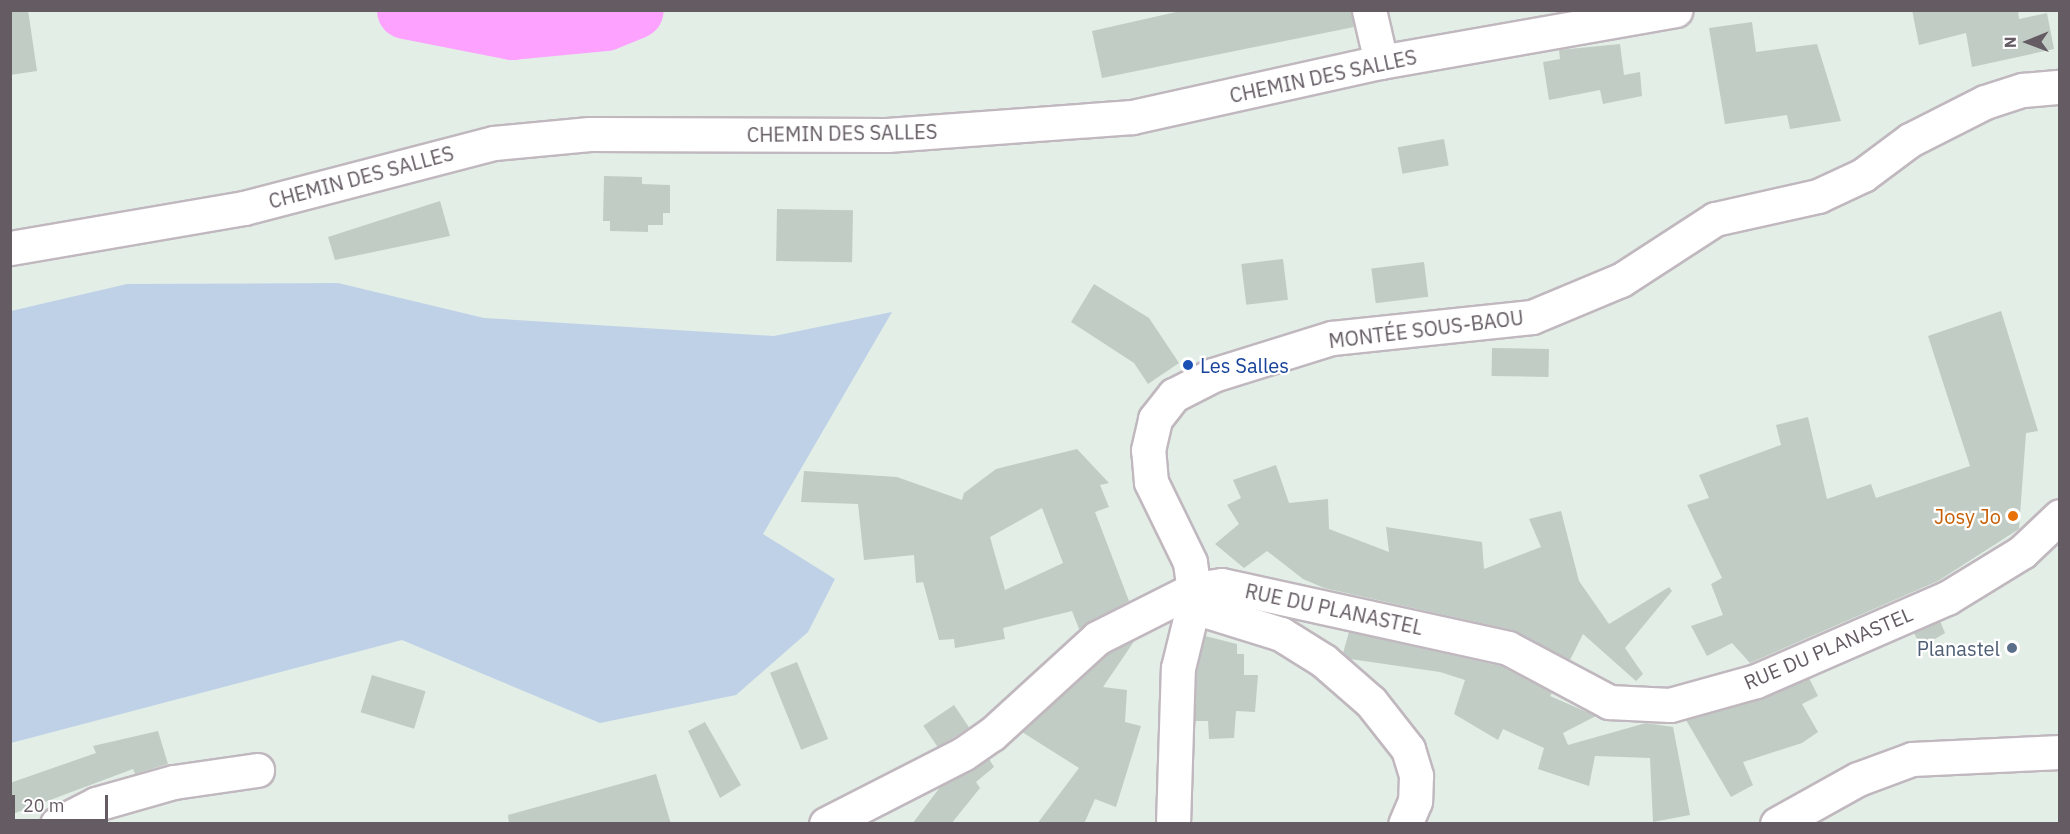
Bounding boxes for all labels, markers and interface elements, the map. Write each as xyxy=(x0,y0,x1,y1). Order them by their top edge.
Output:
north arrow xyxy=(1998,12,2058,72)
text: N xyxy=(2000,36,2020,48)
street label: CHEMIN DES SALLES xyxy=(1227,44,1419,108)
street label: CHEMIN DES SALLES xyxy=(747,119,937,147)
street label: CHEMIN DES SALLES xyxy=(266,141,456,213)
street label: MONTÉE SOUS-BAOU xyxy=(1327,305,1525,353)
place label: Les Salles xyxy=(1200,353,1289,377)
marker: Les Salles xyxy=(1181,358,1195,372)
place label: Josy Jo xyxy=(1934,504,2001,528)
marker: Josy Jo xyxy=(2006,509,2020,523)
street label: RUE DU PLANASTEL xyxy=(1243,578,1425,640)
street label: RUE DU PLANASTEL xyxy=(1740,602,1916,694)
place label: Planastel xyxy=(1917,636,2000,660)
marker: Planastel xyxy=(2005,641,2019,655)
scale bar xyxy=(15,783,111,821)
text: 20 m xyxy=(23,794,65,817)

